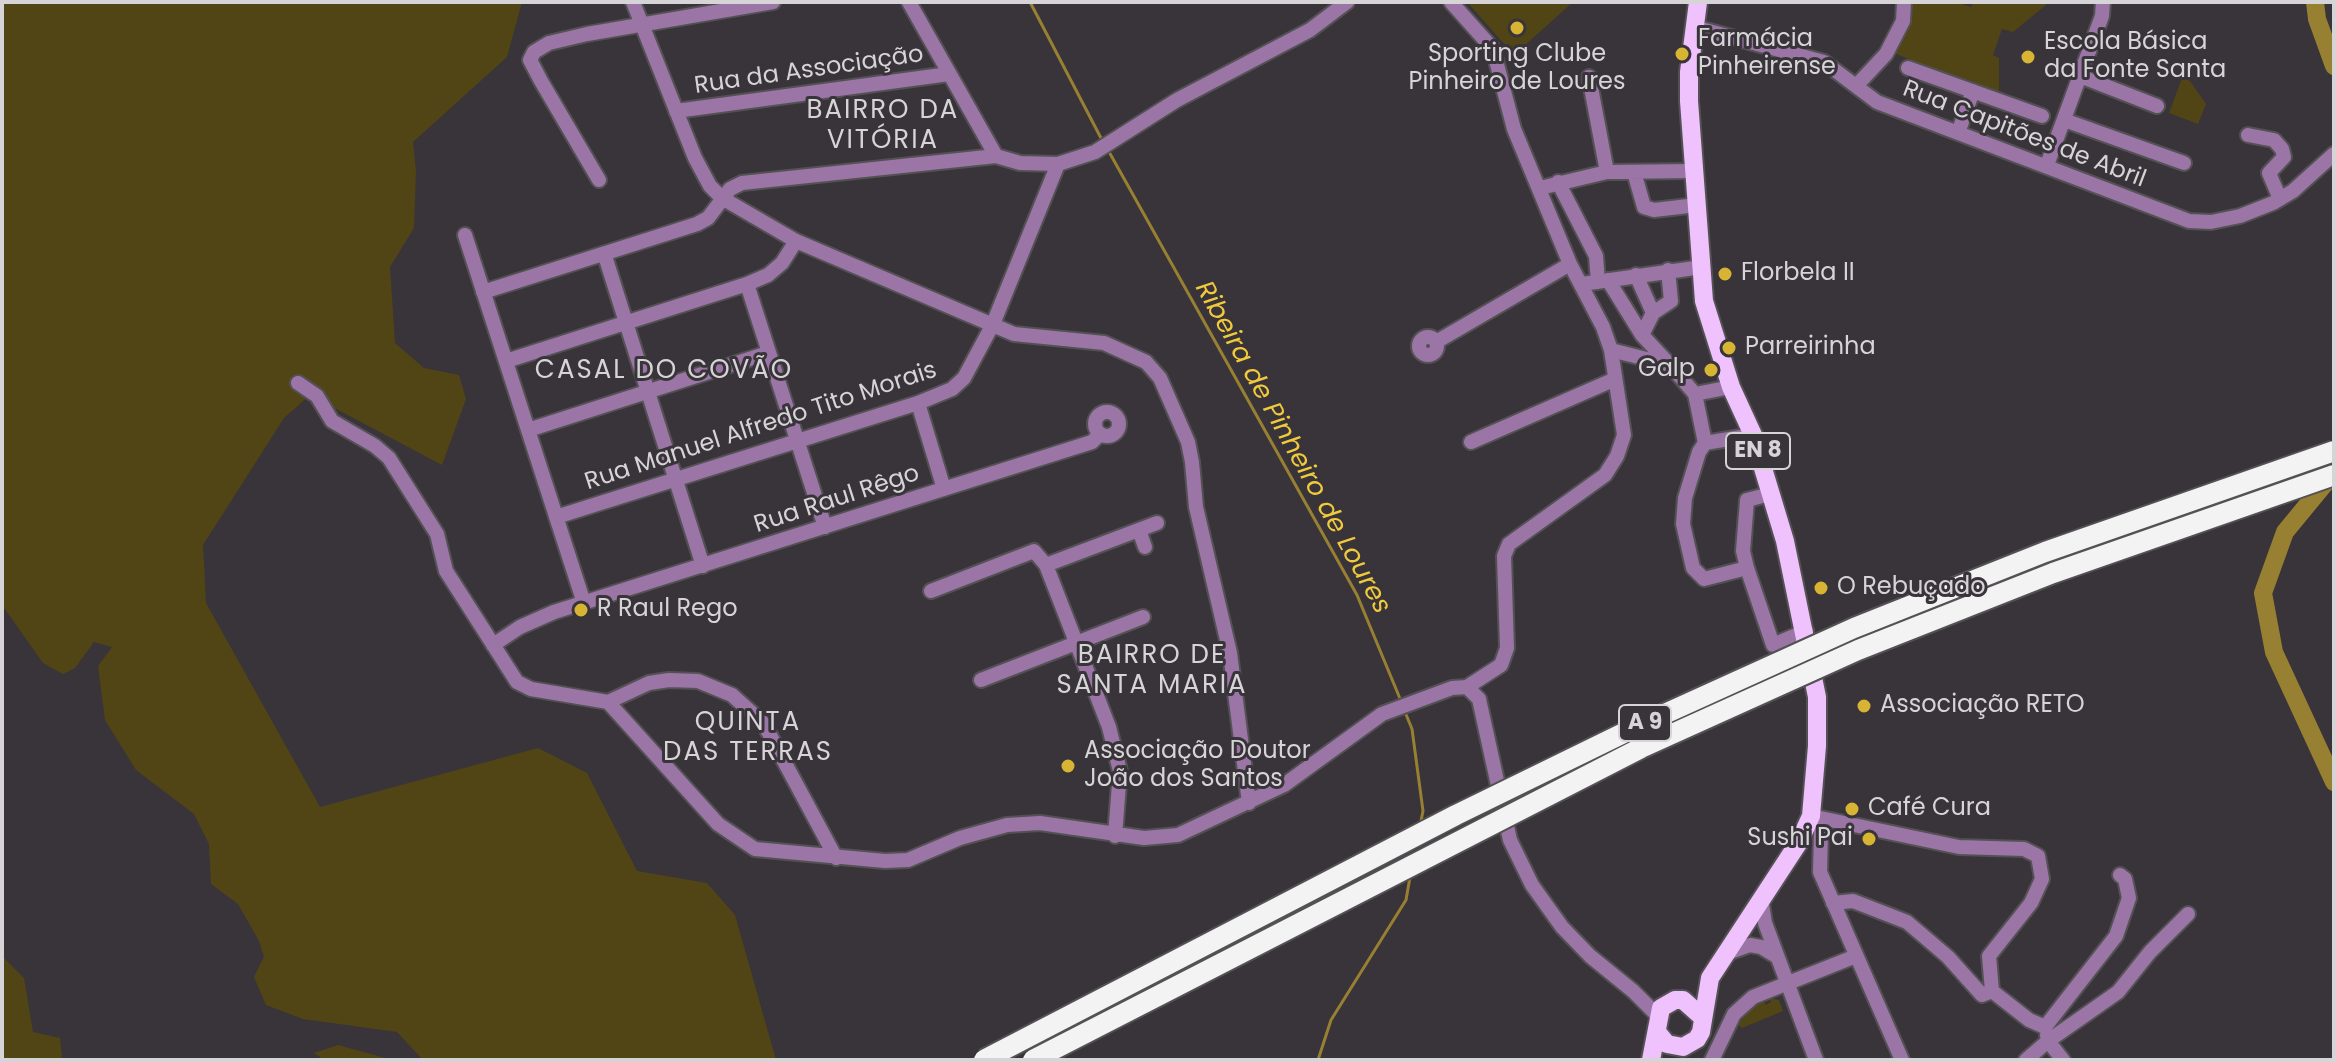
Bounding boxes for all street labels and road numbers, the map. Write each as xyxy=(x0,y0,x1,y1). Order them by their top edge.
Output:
street label: Rua da Associação xyxy=(693,41,925,101)
street label: Rua Capitões de Abril xyxy=(1898,75,2150,195)
street label: Rua Manuel Alfredo Tito Morais xyxy=(581,356,941,498)
road number: EN 8 xyxy=(1726,433,1790,469)
street label: Rua Raul Rêgo xyxy=(751,460,923,540)
road number: A 9 xyxy=(1619,705,1671,741)

